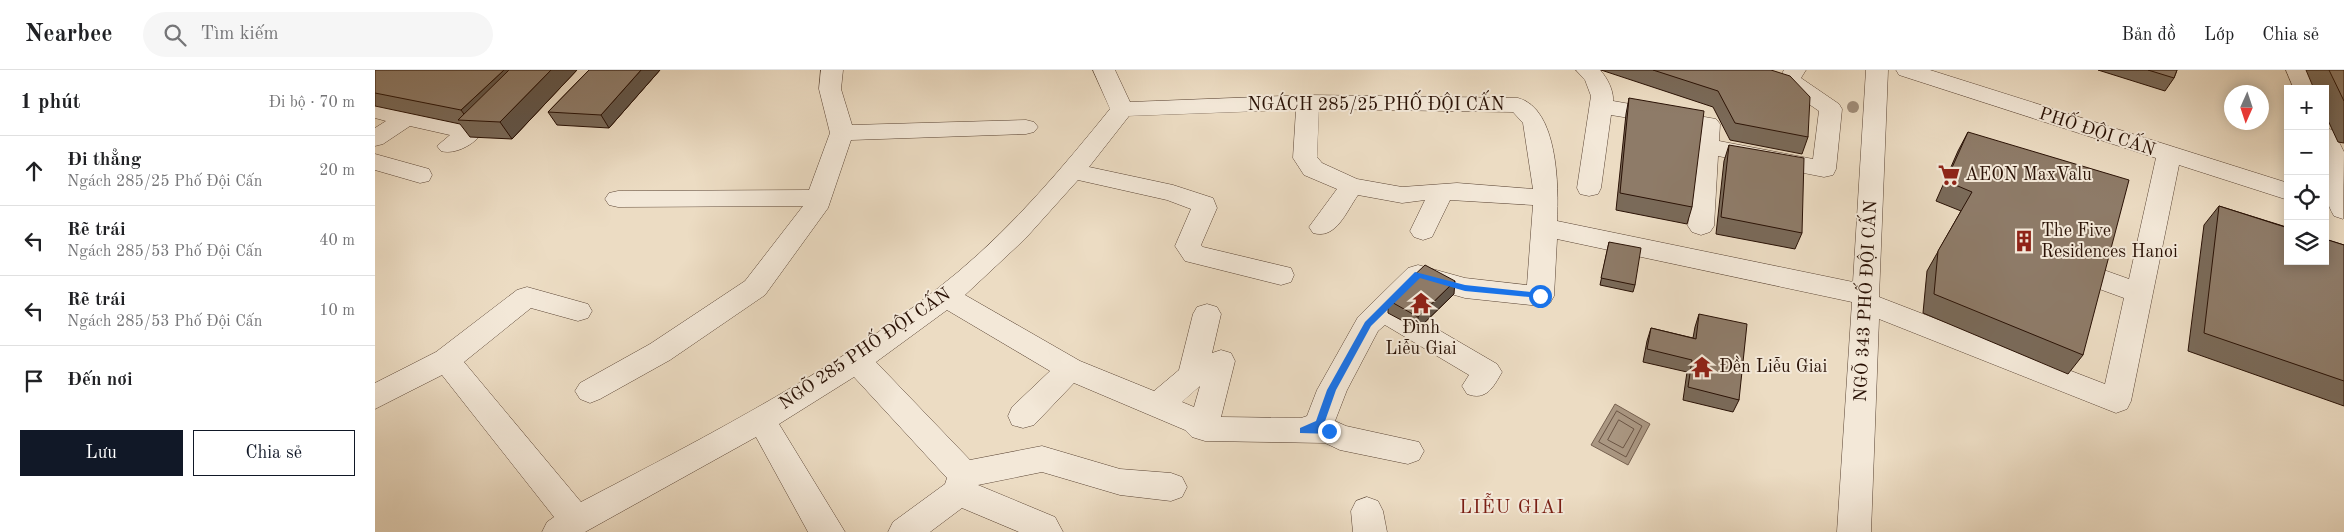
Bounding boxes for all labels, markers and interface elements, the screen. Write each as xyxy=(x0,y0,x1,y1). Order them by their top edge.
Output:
search box xyxy=(143,12,493,57)
icon: search xyxy=(161,21,189,49)
text: Nearbee xyxy=(25,23,113,47)
text: Tìm kiếm xyxy=(201,25,279,44)
text: Bản đồ xyxy=(2122,26,2176,44)
text: Lớp xyxy=(2204,26,2234,44)
text: Chia sẻ xyxy=(2262,26,2319,44)
north arrow xyxy=(2224,85,2269,130)
map controls xyxy=(2284,85,2329,265)
button: + xyxy=(2284,85,2329,130)
street label: NGÁCH 285/25 PHỐ ĐỘI CẤN xyxy=(1247,90,1505,114)
text: 1 phút xyxy=(20,92,80,113)
text: Đi bộ · 70 m xyxy=(269,95,355,111)
street label: PHỐ ĐỘI CẤN xyxy=(2037,99,2159,159)
button: − xyxy=(2284,130,2329,175)
text: Đi thẳng xyxy=(67,151,141,170)
icon: ahead xyxy=(20,157,48,185)
supermarket icon: AEON MaxValu xyxy=(1936,162,1962,188)
text: 20 m xyxy=(319,163,355,179)
place label: AEON MaxValu xyxy=(1965,166,2092,184)
text: Ngách 285/25 Phố Đội Cấn xyxy=(67,174,262,190)
button: locate xyxy=(2284,175,2329,220)
street label: NGÕ 343 PHỐ ĐỘI CẤN xyxy=(1846,199,1880,402)
button: layers xyxy=(2284,220,2329,265)
text: Rẽ trái xyxy=(67,221,126,240)
place label: The Five Residences Hanoi xyxy=(2041,222,2178,261)
icon: left xyxy=(20,227,48,255)
building icon: The Five Residences Hanoi xyxy=(2011,228,2037,254)
text: 40 m xyxy=(319,233,355,249)
text: Ngách 285/53 Phố Đội Cấn xyxy=(67,244,262,260)
street label: NGÕ 285 PHỐ ĐỘI CẤN xyxy=(773,280,954,413)
route start xyxy=(1529,285,1552,308)
temple icon: Đình Liễu Giai xyxy=(1408,290,1434,316)
text: Rẽ trái xyxy=(67,291,126,310)
icon: left xyxy=(20,297,48,325)
text: 10 m xyxy=(319,303,355,319)
text: Ngách 285/53 Phố Đội Cấn xyxy=(67,314,262,330)
place label: Đình Liễu Giai xyxy=(1385,319,1457,358)
temple icon: Đền Liễu Giai xyxy=(1689,354,1715,380)
place label: Đền Liễu Giai xyxy=(1719,355,1827,376)
icon: arrive xyxy=(20,367,48,395)
text: Đến nơi xyxy=(67,371,133,390)
route end xyxy=(1318,420,1341,443)
button: Lưu xyxy=(20,430,183,476)
button: Chia sẻ xyxy=(193,430,355,476)
district label: LIỄU GIAI xyxy=(1459,492,1565,518)

